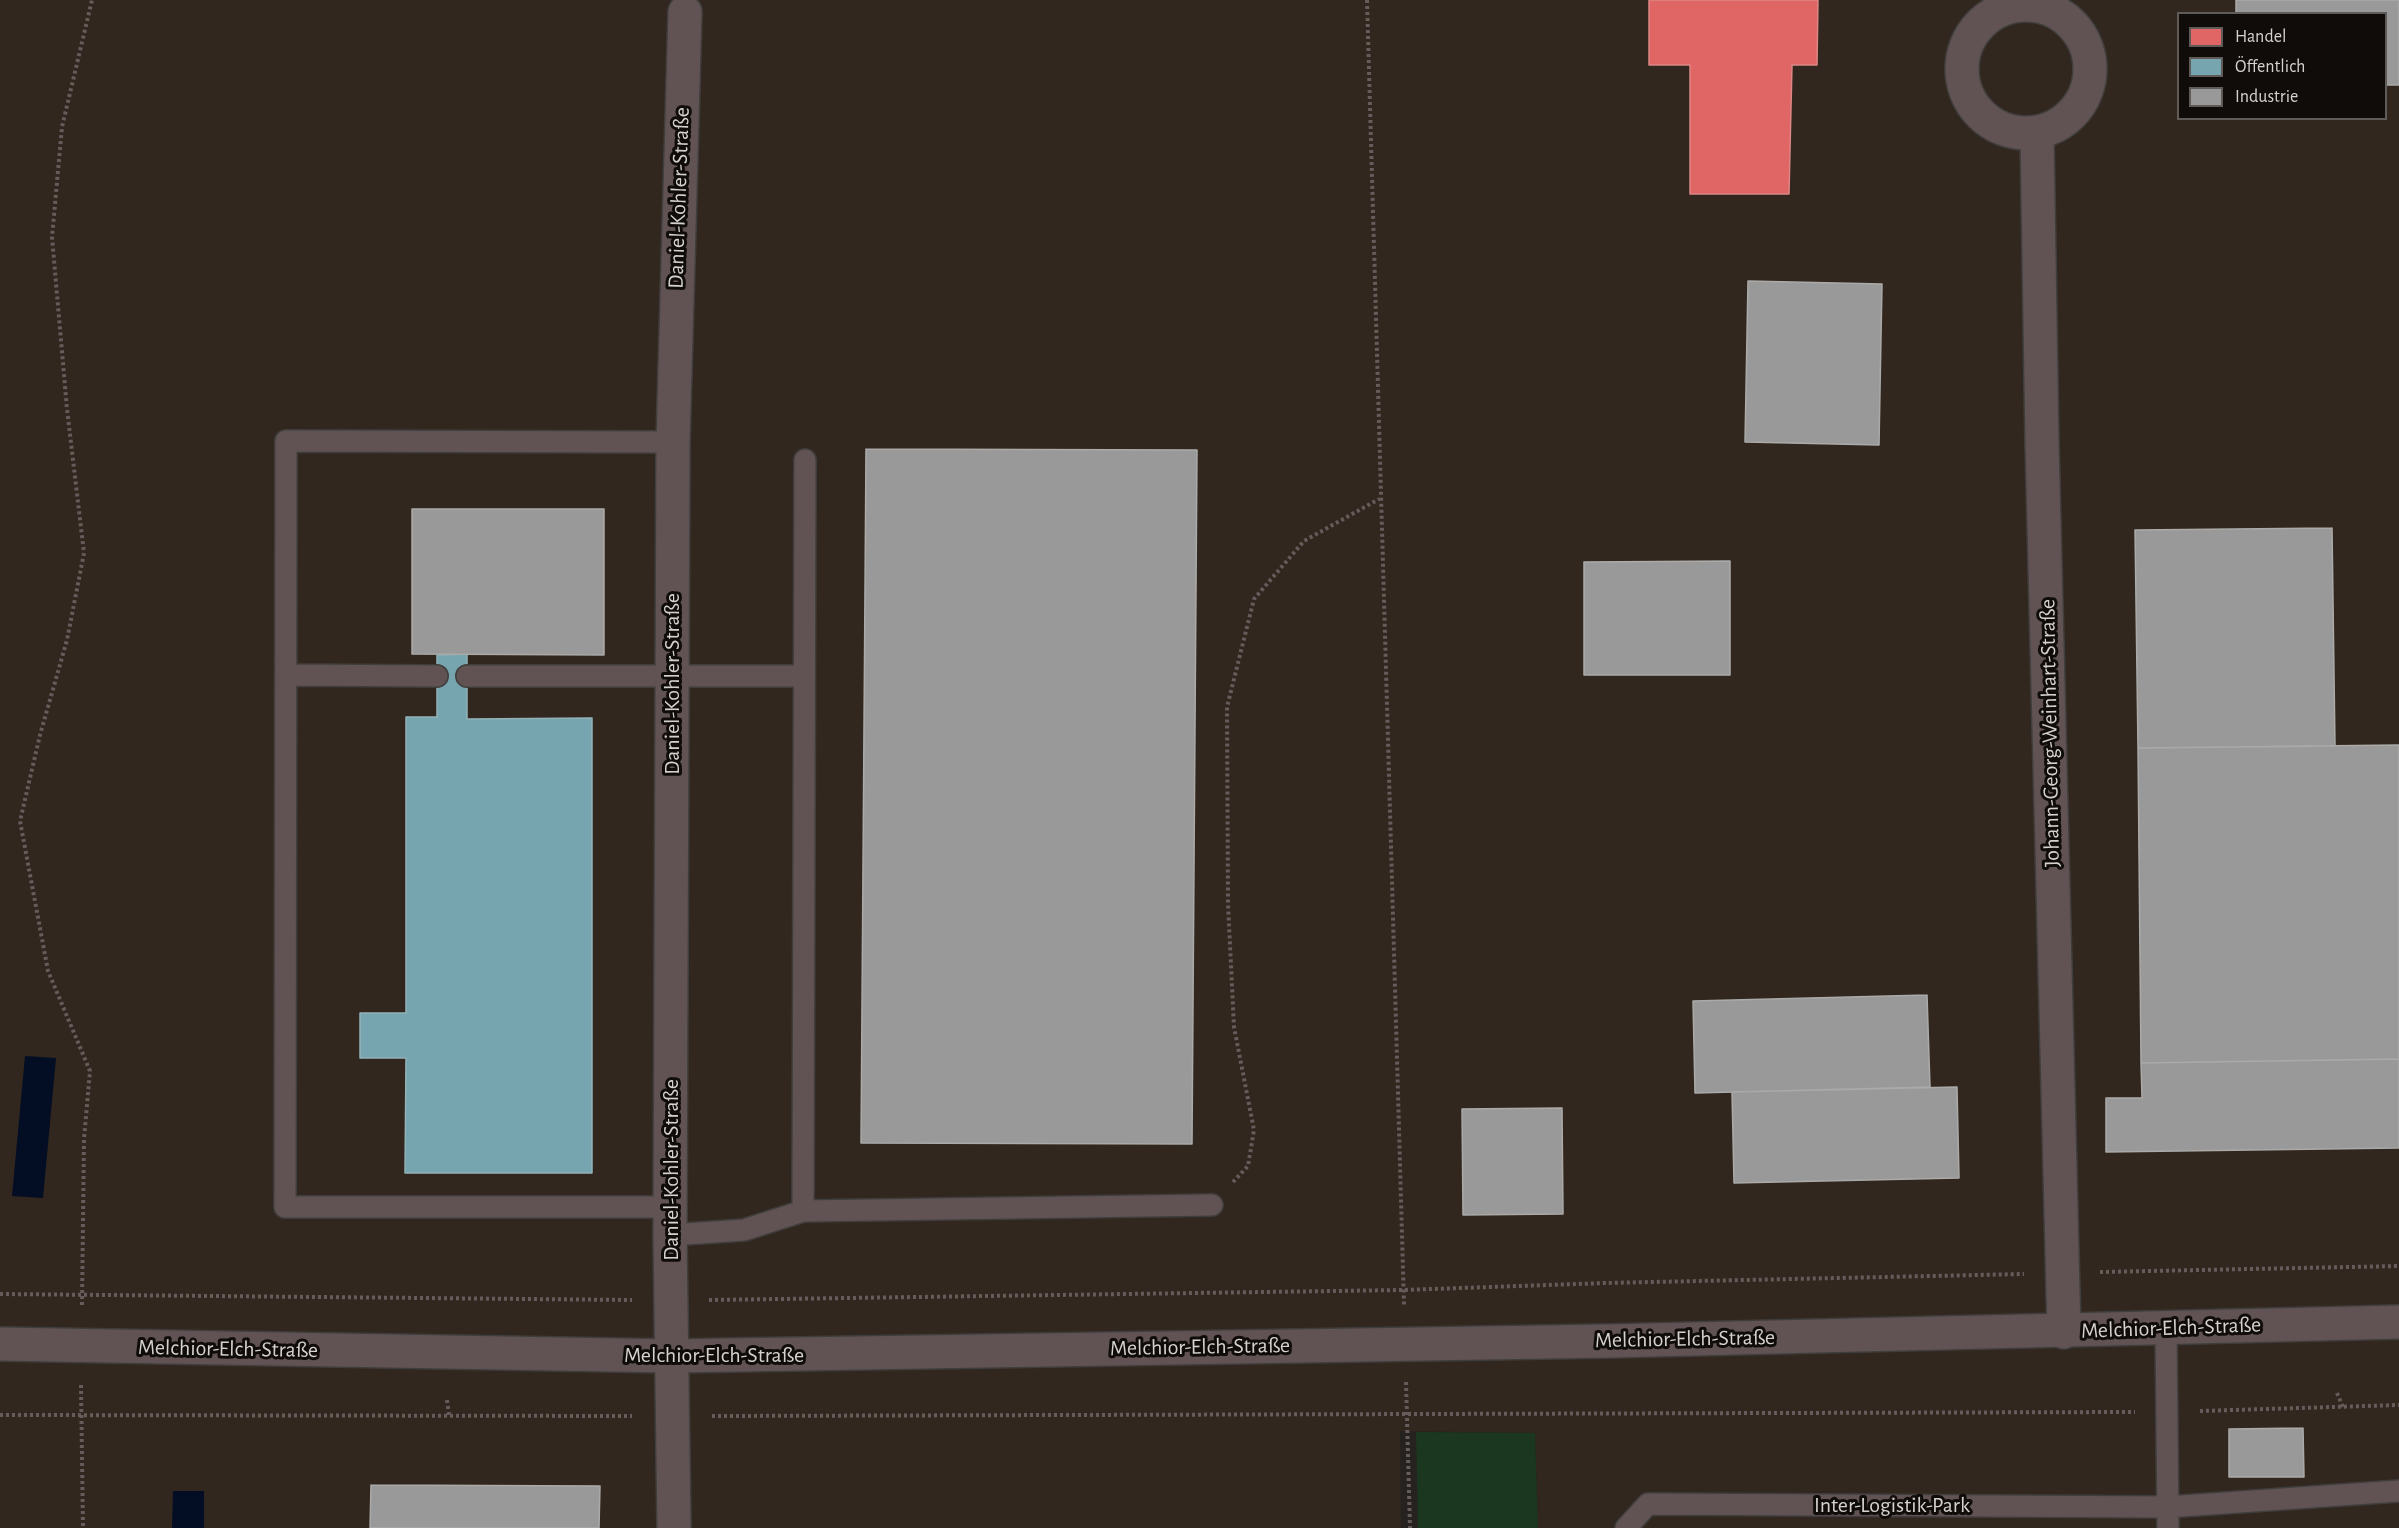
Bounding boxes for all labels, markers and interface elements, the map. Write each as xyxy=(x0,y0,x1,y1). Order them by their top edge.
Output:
legend xyxy=(2177,12,2387,120)
text: Handel xyxy=(2235,28,2286,46)
text: Öffentlich xyxy=(2235,58,2305,76)
text: Industrie xyxy=(2235,88,2298,106)
street label: Daniel-Kohler-Straße xyxy=(663,107,695,289)
street label: Daniel-Kohler-Straße xyxy=(659,593,685,775)
street label: Johann-Georg-Weinhart-Straße xyxy=(2034,599,2066,867)
street label: Daniel-Kohler-Straße xyxy=(658,1079,684,1261)
street label: Melchior-Elch-Straße xyxy=(2080,1312,2262,1344)
street label: Melchior-Elch-Straße xyxy=(1595,1324,1775,1354)
street label: Melchior-Elch-Straße xyxy=(1110,1332,1290,1362)
street label: Melchior-Elch-Straße xyxy=(138,1334,318,1364)
street label: Melchior-Elch-Straße xyxy=(624,1342,804,1368)
street label: Inter-Logistik-Park xyxy=(1814,1492,1970,1518)

